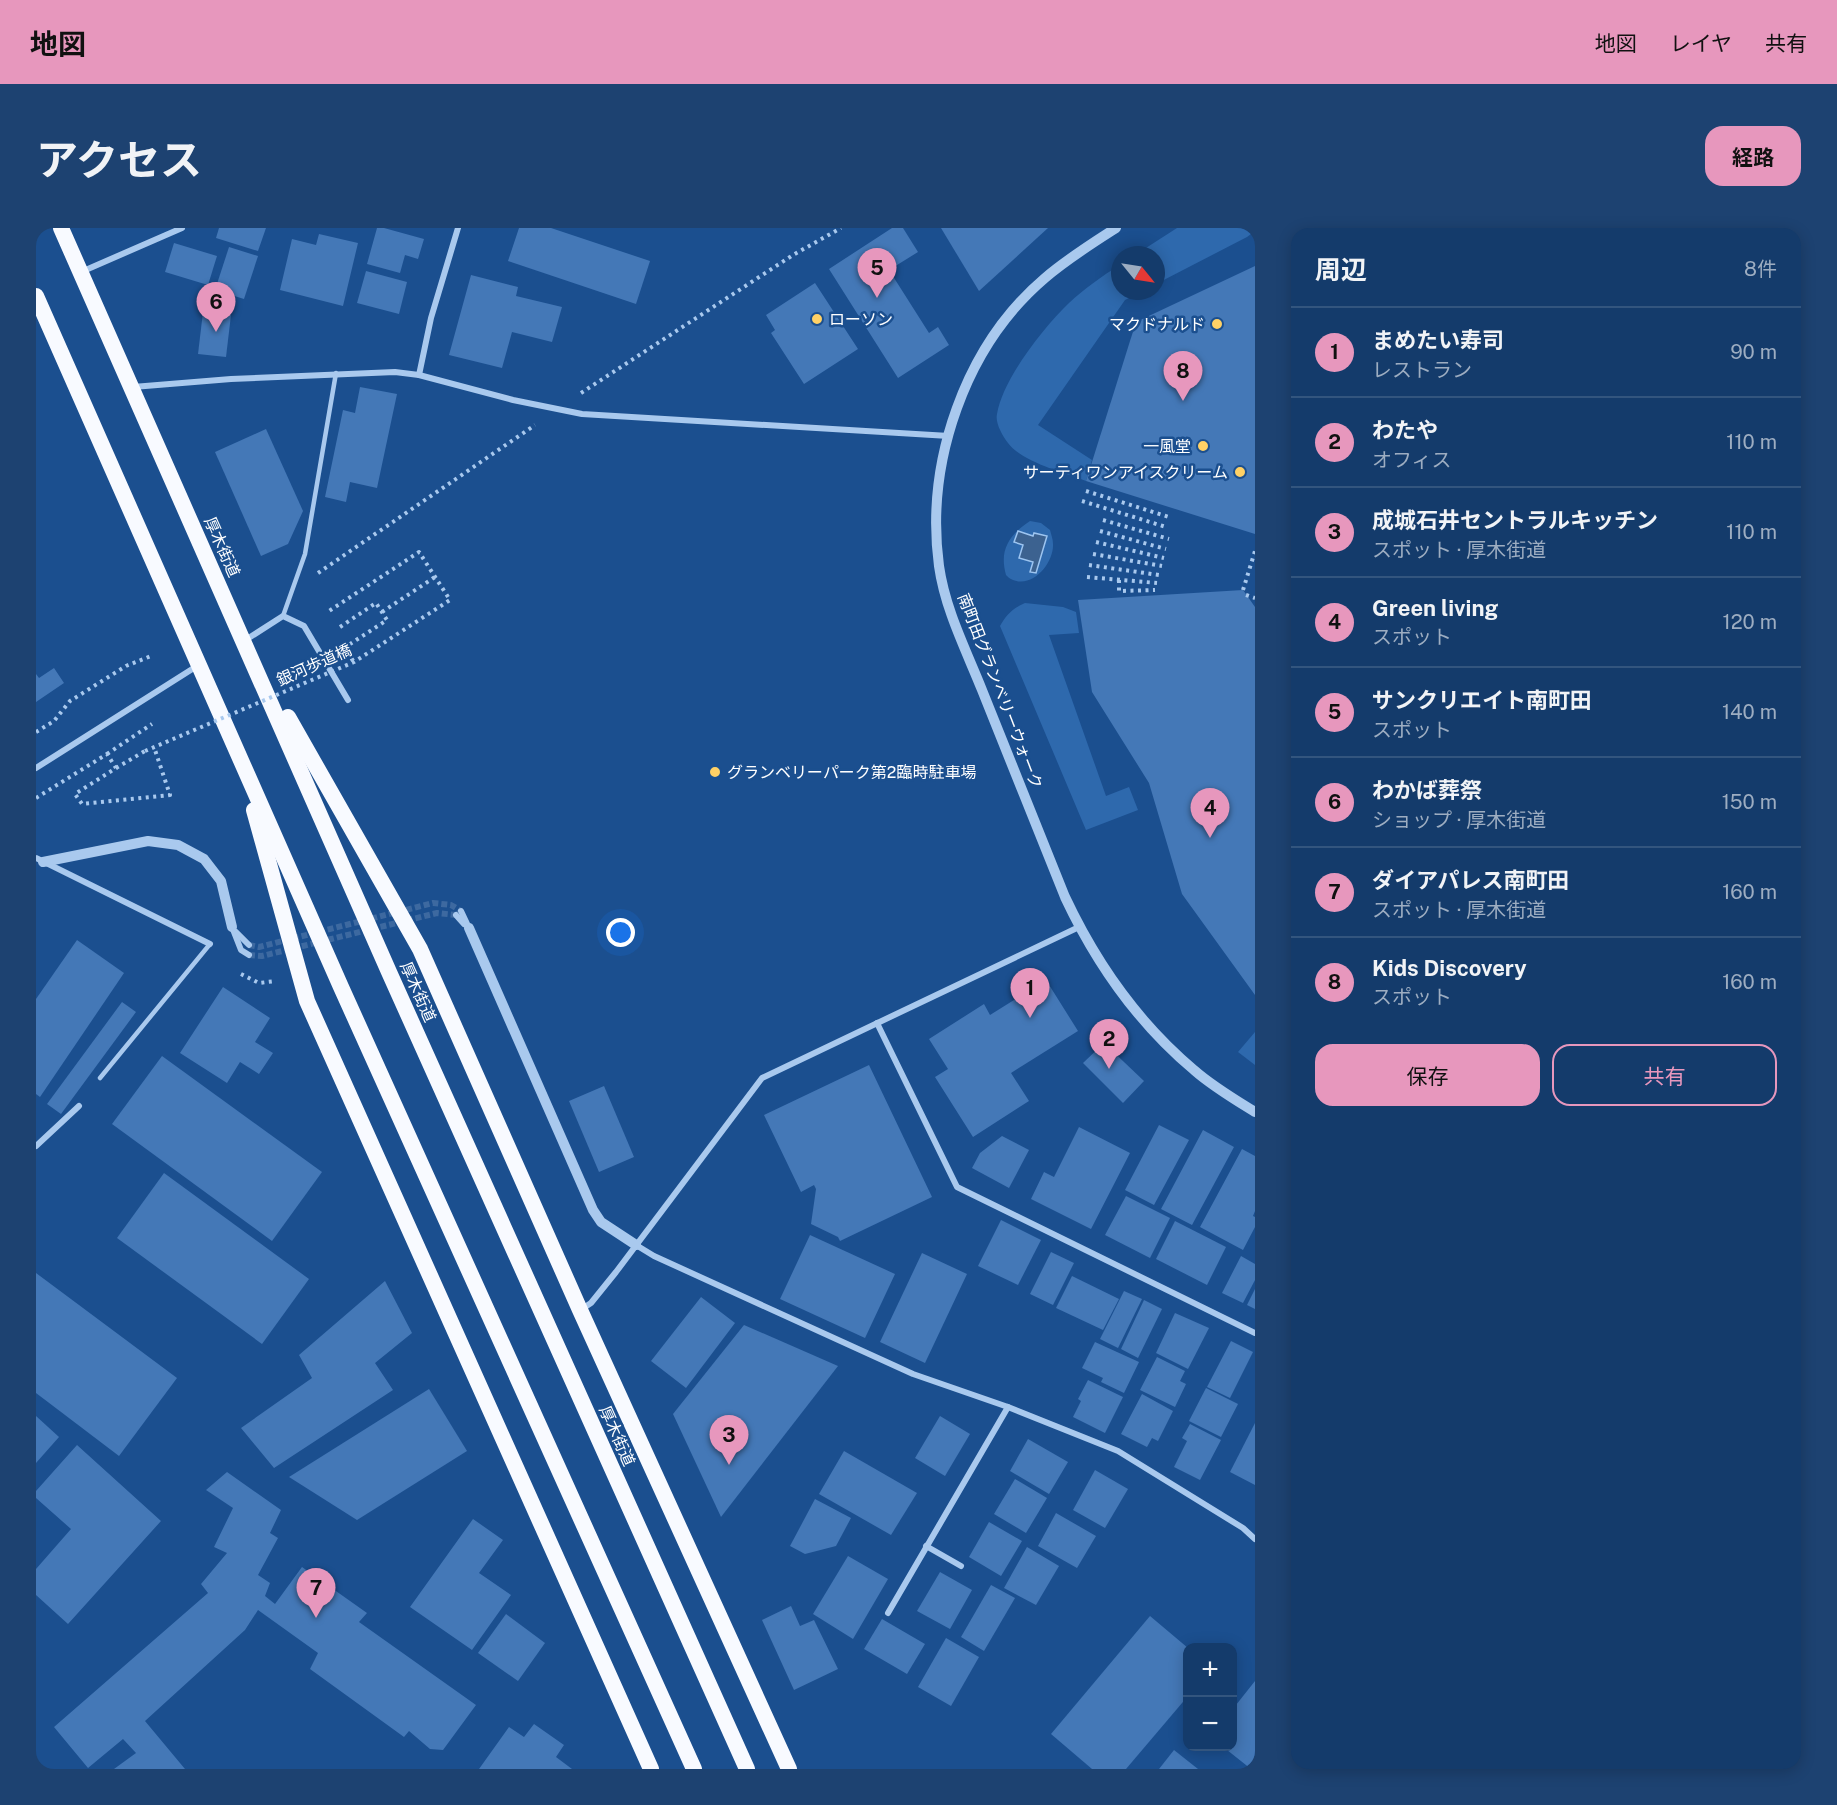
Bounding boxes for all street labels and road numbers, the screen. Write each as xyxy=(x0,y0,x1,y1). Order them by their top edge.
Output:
street label: 厚木街道 xyxy=(200,514,244,580)
street label: 南町田グランベリーウォーク xyxy=(954,590,1046,792)
street label: 銀河歩道橋 xyxy=(274,640,354,690)
street label: 厚木街道 xyxy=(396,959,440,1025)
street label: 厚木街道 xyxy=(595,1403,639,1469)

